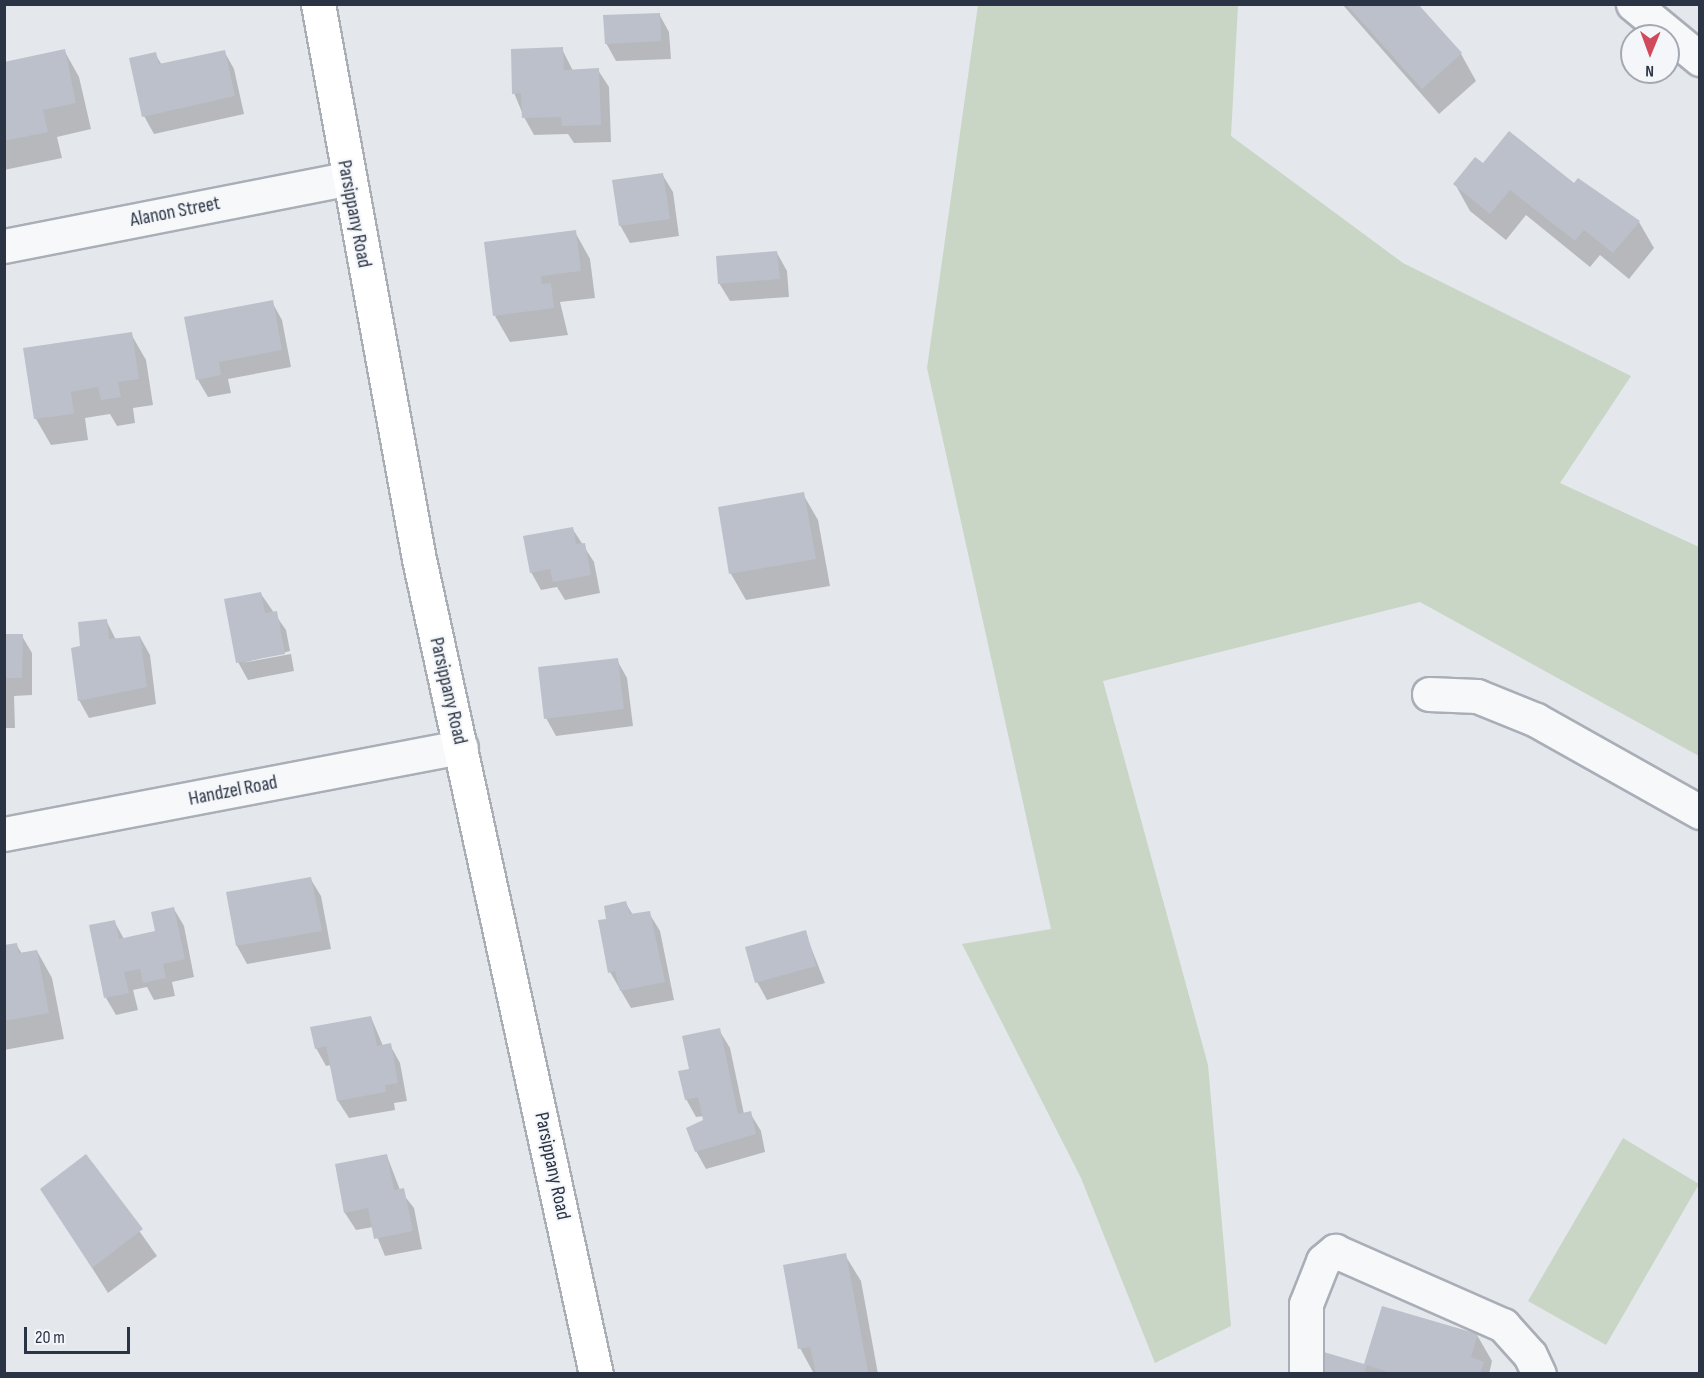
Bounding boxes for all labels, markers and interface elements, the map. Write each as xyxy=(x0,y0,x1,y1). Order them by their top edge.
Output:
north arrow xyxy=(1620,24,1680,84)
text: N xyxy=(1645,61,1654,80)
street label: Parsippany Road xyxy=(332,158,376,270)
street label: Alanon Street xyxy=(128,192,222,232)
street label: Parsippany Road xyxy=(424,635,472,747)
street label: Handzel Road xyxy=(187,771,279,811)
street label: Parsippany Road xyxy=(529,1110,575,1222)
scale bar xyxy=(27,1315,134,1353)
text: 20 m xyxy=(35,1327,65,1348)

